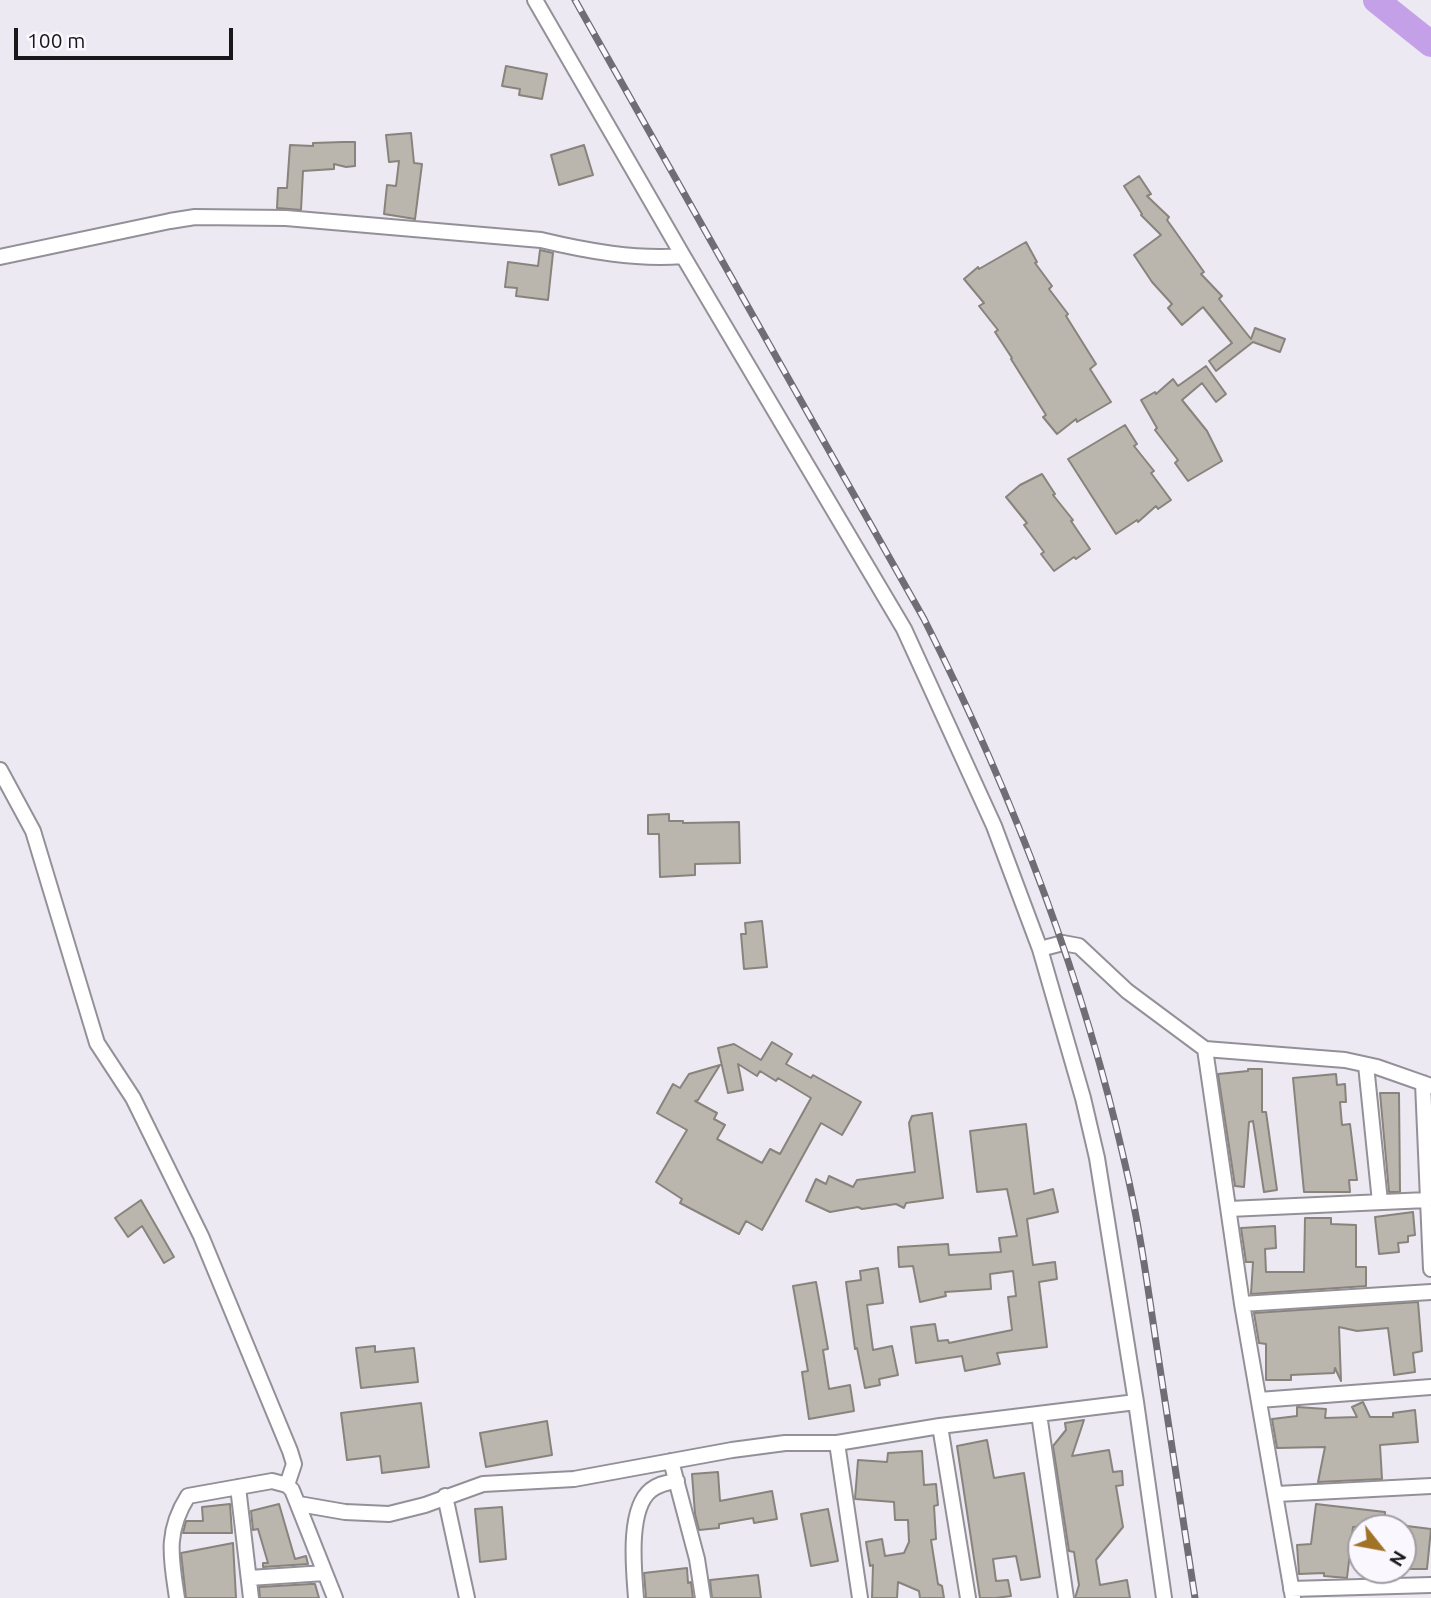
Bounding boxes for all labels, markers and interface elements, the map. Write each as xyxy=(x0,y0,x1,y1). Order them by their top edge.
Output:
scale bar xyxy=(18,14,236,58)
text: 100 m xyxy=(27,28,85,52)
north arrow xyxy=(1347,1514,1417,1584)
text: N xyxy=(1385,1547,1411,1571)

